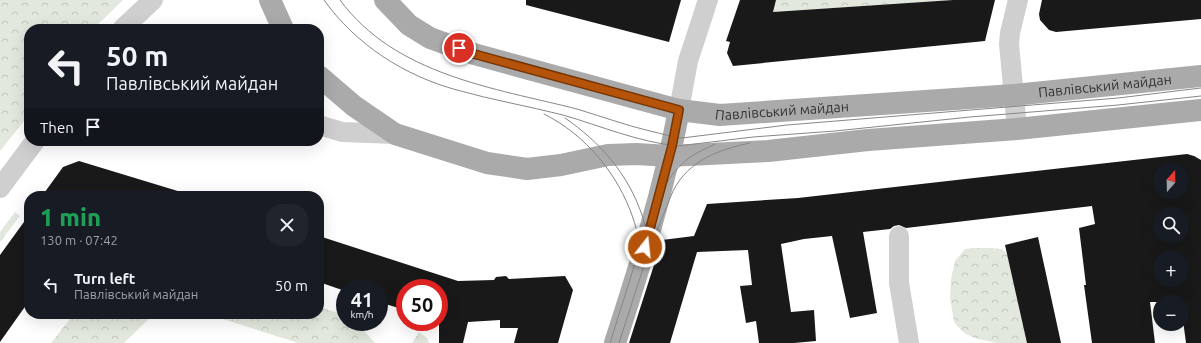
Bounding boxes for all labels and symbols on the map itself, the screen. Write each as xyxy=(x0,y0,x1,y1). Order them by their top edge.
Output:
pin xyxy=(442,31,476,65)
street label: Павлівський майдан xyxy=(1037,71,1172,101)
street label: Павлівський майдан xyxy=(714,98,849,124)
north arrow xyxy=(1153,163,1189,199)
position arrow xyxy=(624,226,666,268)
speed limit sign: 50 xyxy=(396,279,448,331)

